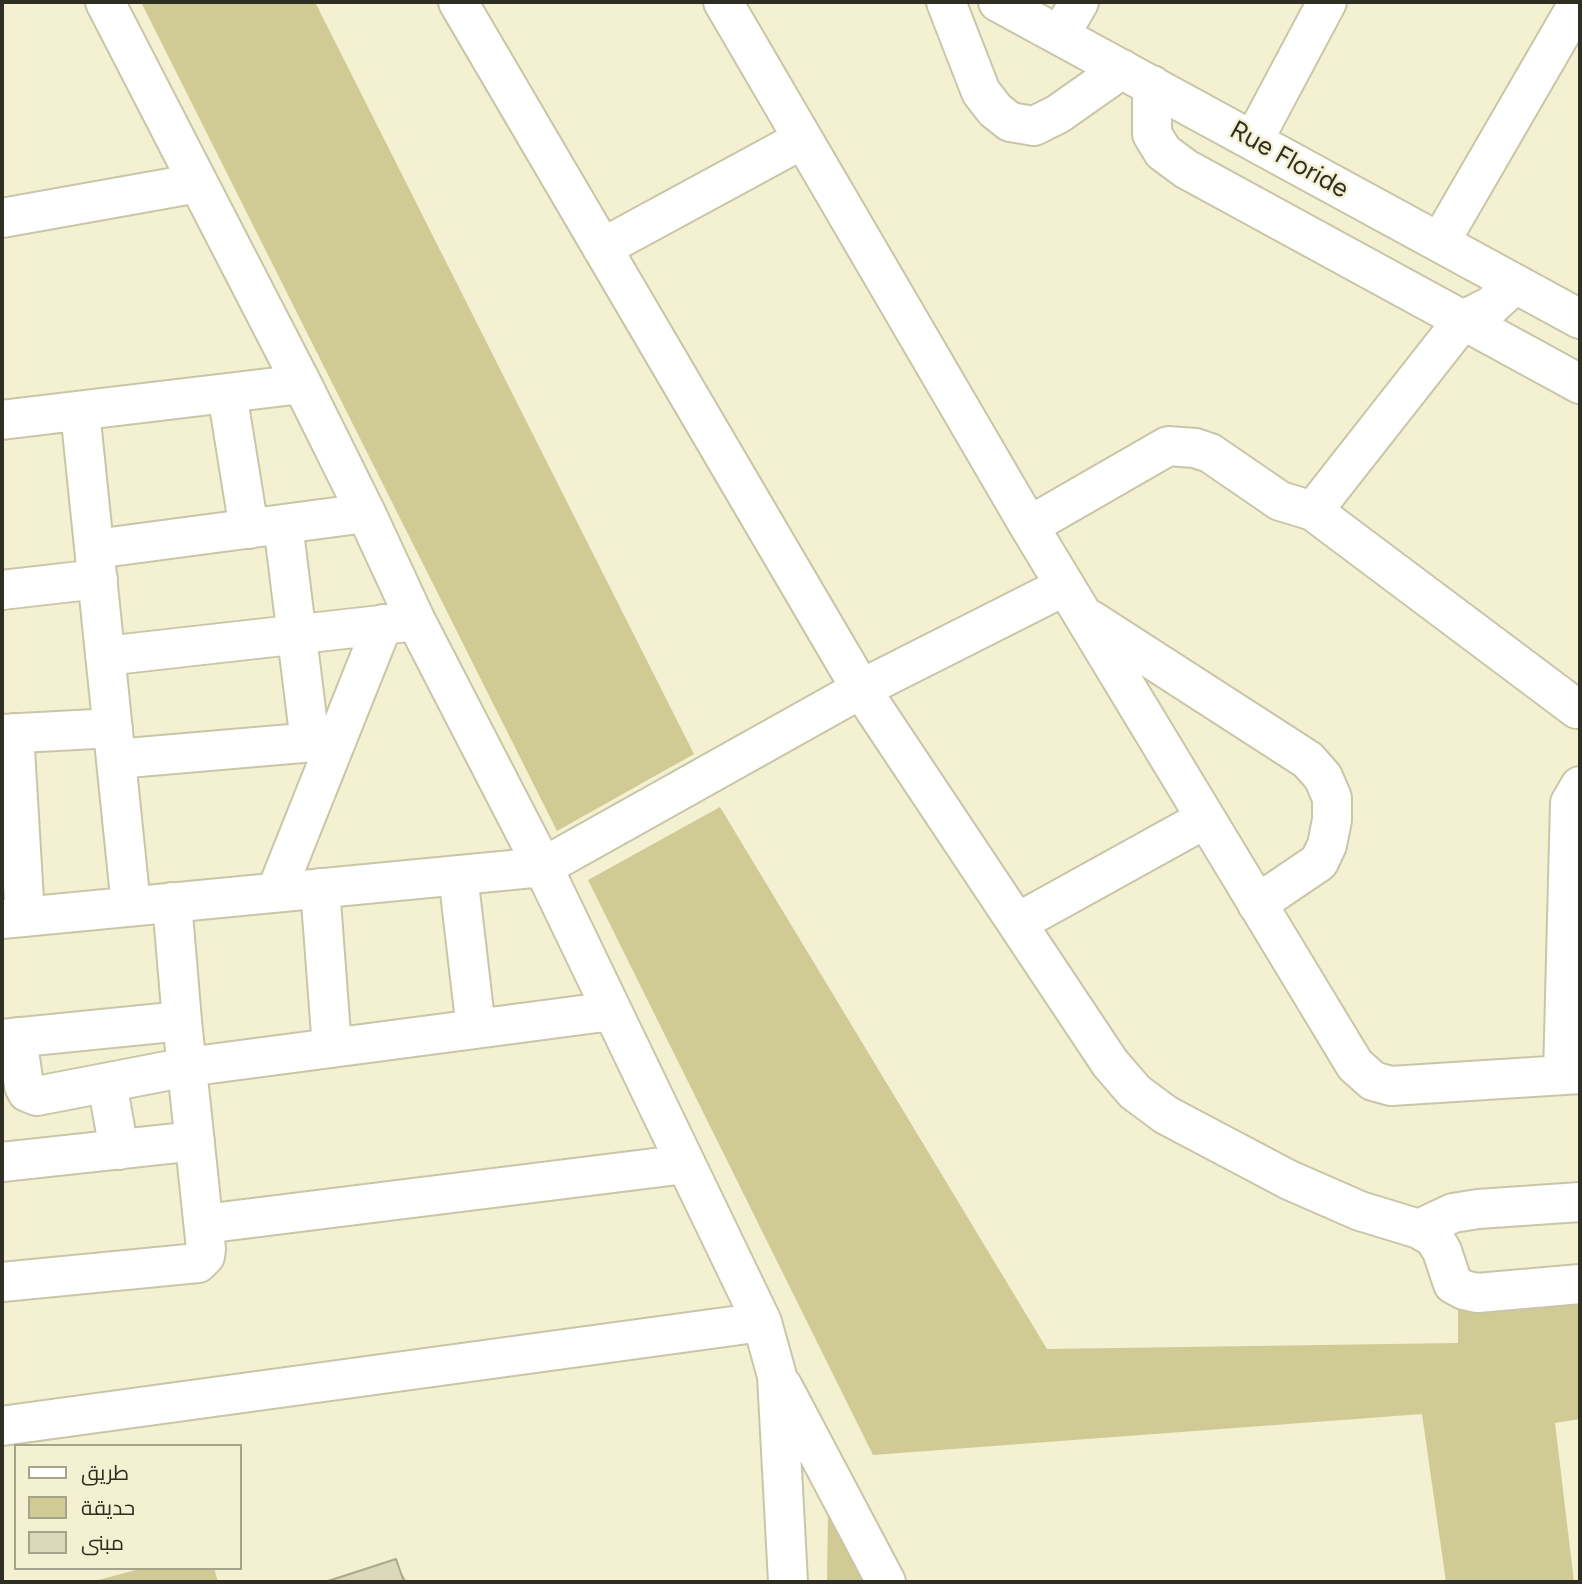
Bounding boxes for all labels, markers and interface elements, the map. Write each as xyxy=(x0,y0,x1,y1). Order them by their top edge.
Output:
street label: Rue Floride xyxy=(1224,115,1354,205)
legend xyxy=(14,1444,242,1570)
text: طريق xyxy=(81,1460,129,1485)
text: حديقة xyxy=(81,1495,135,1520)
text: مبنى xyxy=(81,1530,124,1555)

